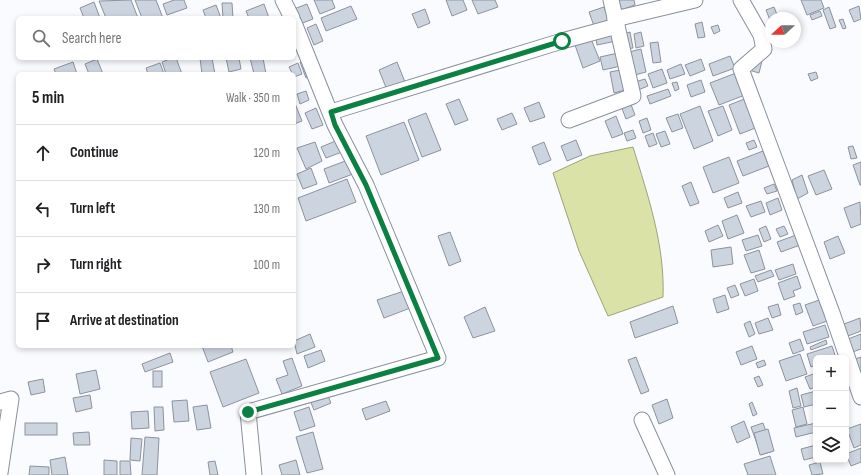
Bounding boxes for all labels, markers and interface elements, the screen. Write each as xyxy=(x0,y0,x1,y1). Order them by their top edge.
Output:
north arrow xyxy=(765,12,801,48)
search box xyxy=(16,16,296,60)
icon: search xyxy=(30,27,52,49)
text: Search here xyxy=(62,29,122,48)
route start xyxy=(553,32,571,50)
text: 5 min xyxy=(32,88,64,108)
text: Walk · 350 m xyxy=(226,90,280,106)
icon: ahead xyxy=(32,142,54,164)
text: Continue xyxy=(70,143,119,162)
text: 120 m xyxy=(254,145,280,161)
icon: left xyxy=(32,198,54,220)
text: Turn left xyxy=(70,199,115,218)
text: 130 m xyxy=(254,201,280,217)
icon: right xyxy=(32,254,54,276)
text: Turn right xyxy=(70,255,122,274)
text: 100 m xyxy=(253,257,280,273)
icon: arrive xyxy=(32,310,54,332)
text: Arrive at destination xyxy=(70,311,179,330)
map controls xyxy=(813,355,849,463)
button: + xyxy=(813,355,849,391)
button: − xyxy=(813,391,849,427)
route end xyxy=(239,403,257,421)
button: layers xyxy=(813,427,849,463)

